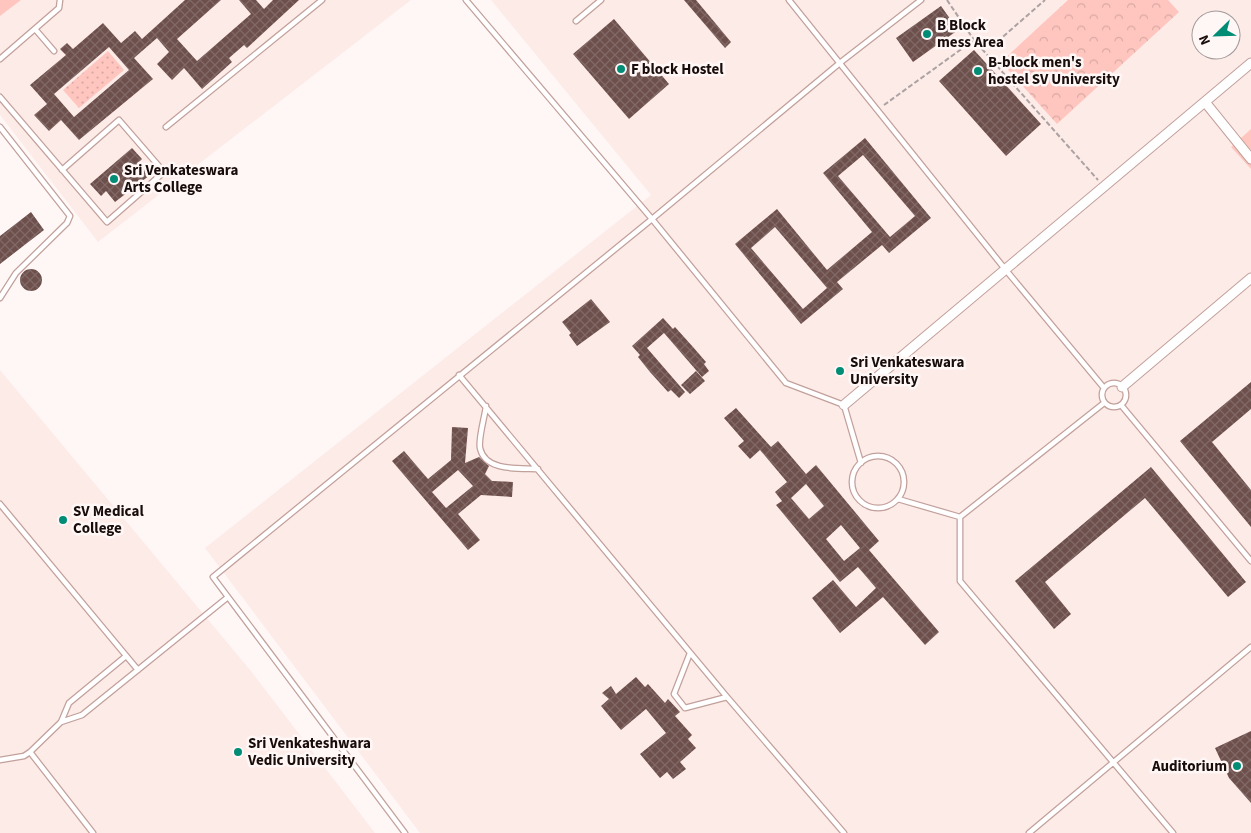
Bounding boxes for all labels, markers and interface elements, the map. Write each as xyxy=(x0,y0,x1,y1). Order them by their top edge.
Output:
north arrow xyxy=(1191,10,1241,60)
place label: B Block mess Area xyxy=(937,15,1004,53)
marker: B Block mess Area xyxy=(921,28,933,40)
text: N xyxy=(1194,31,1216,48)
place label: B-block men's hostel SV University xyxy=(988,52,1120,90)
place label: F block Hostel xyxy=(631,59,724,80)
marker: F block Hostel xyxy=(615,63,627,75)
marker: B-block men's hostel SV University xyxy=(972,65,984,77)
place label: Sri Venkateswara Arts College xyxy=(123,160,238,198)
marker: Sri Venkateswara Arts College xyxy=(108,173,120,185)
place label: Sri Venkateswara University xyxy=(850,352,964,390)
marker: Sri Venkateswara University xyxy=(834,365,846,377)
place label: SV Medical College xyxy=(73,501,144,539)
marker: SV Medical College xyxy=(57,514,69,526)
place label: Sri Venkateshwara Vedic University xyxy=(247,733,371,771)
marker: Sri Venkateshwara Vedic University xyxy=(232,746,244,758)
place label: Auditorium xyxy=(1151,756,1227,777)
marker: Auditorium xyxy=(1231,760,1243,772)

